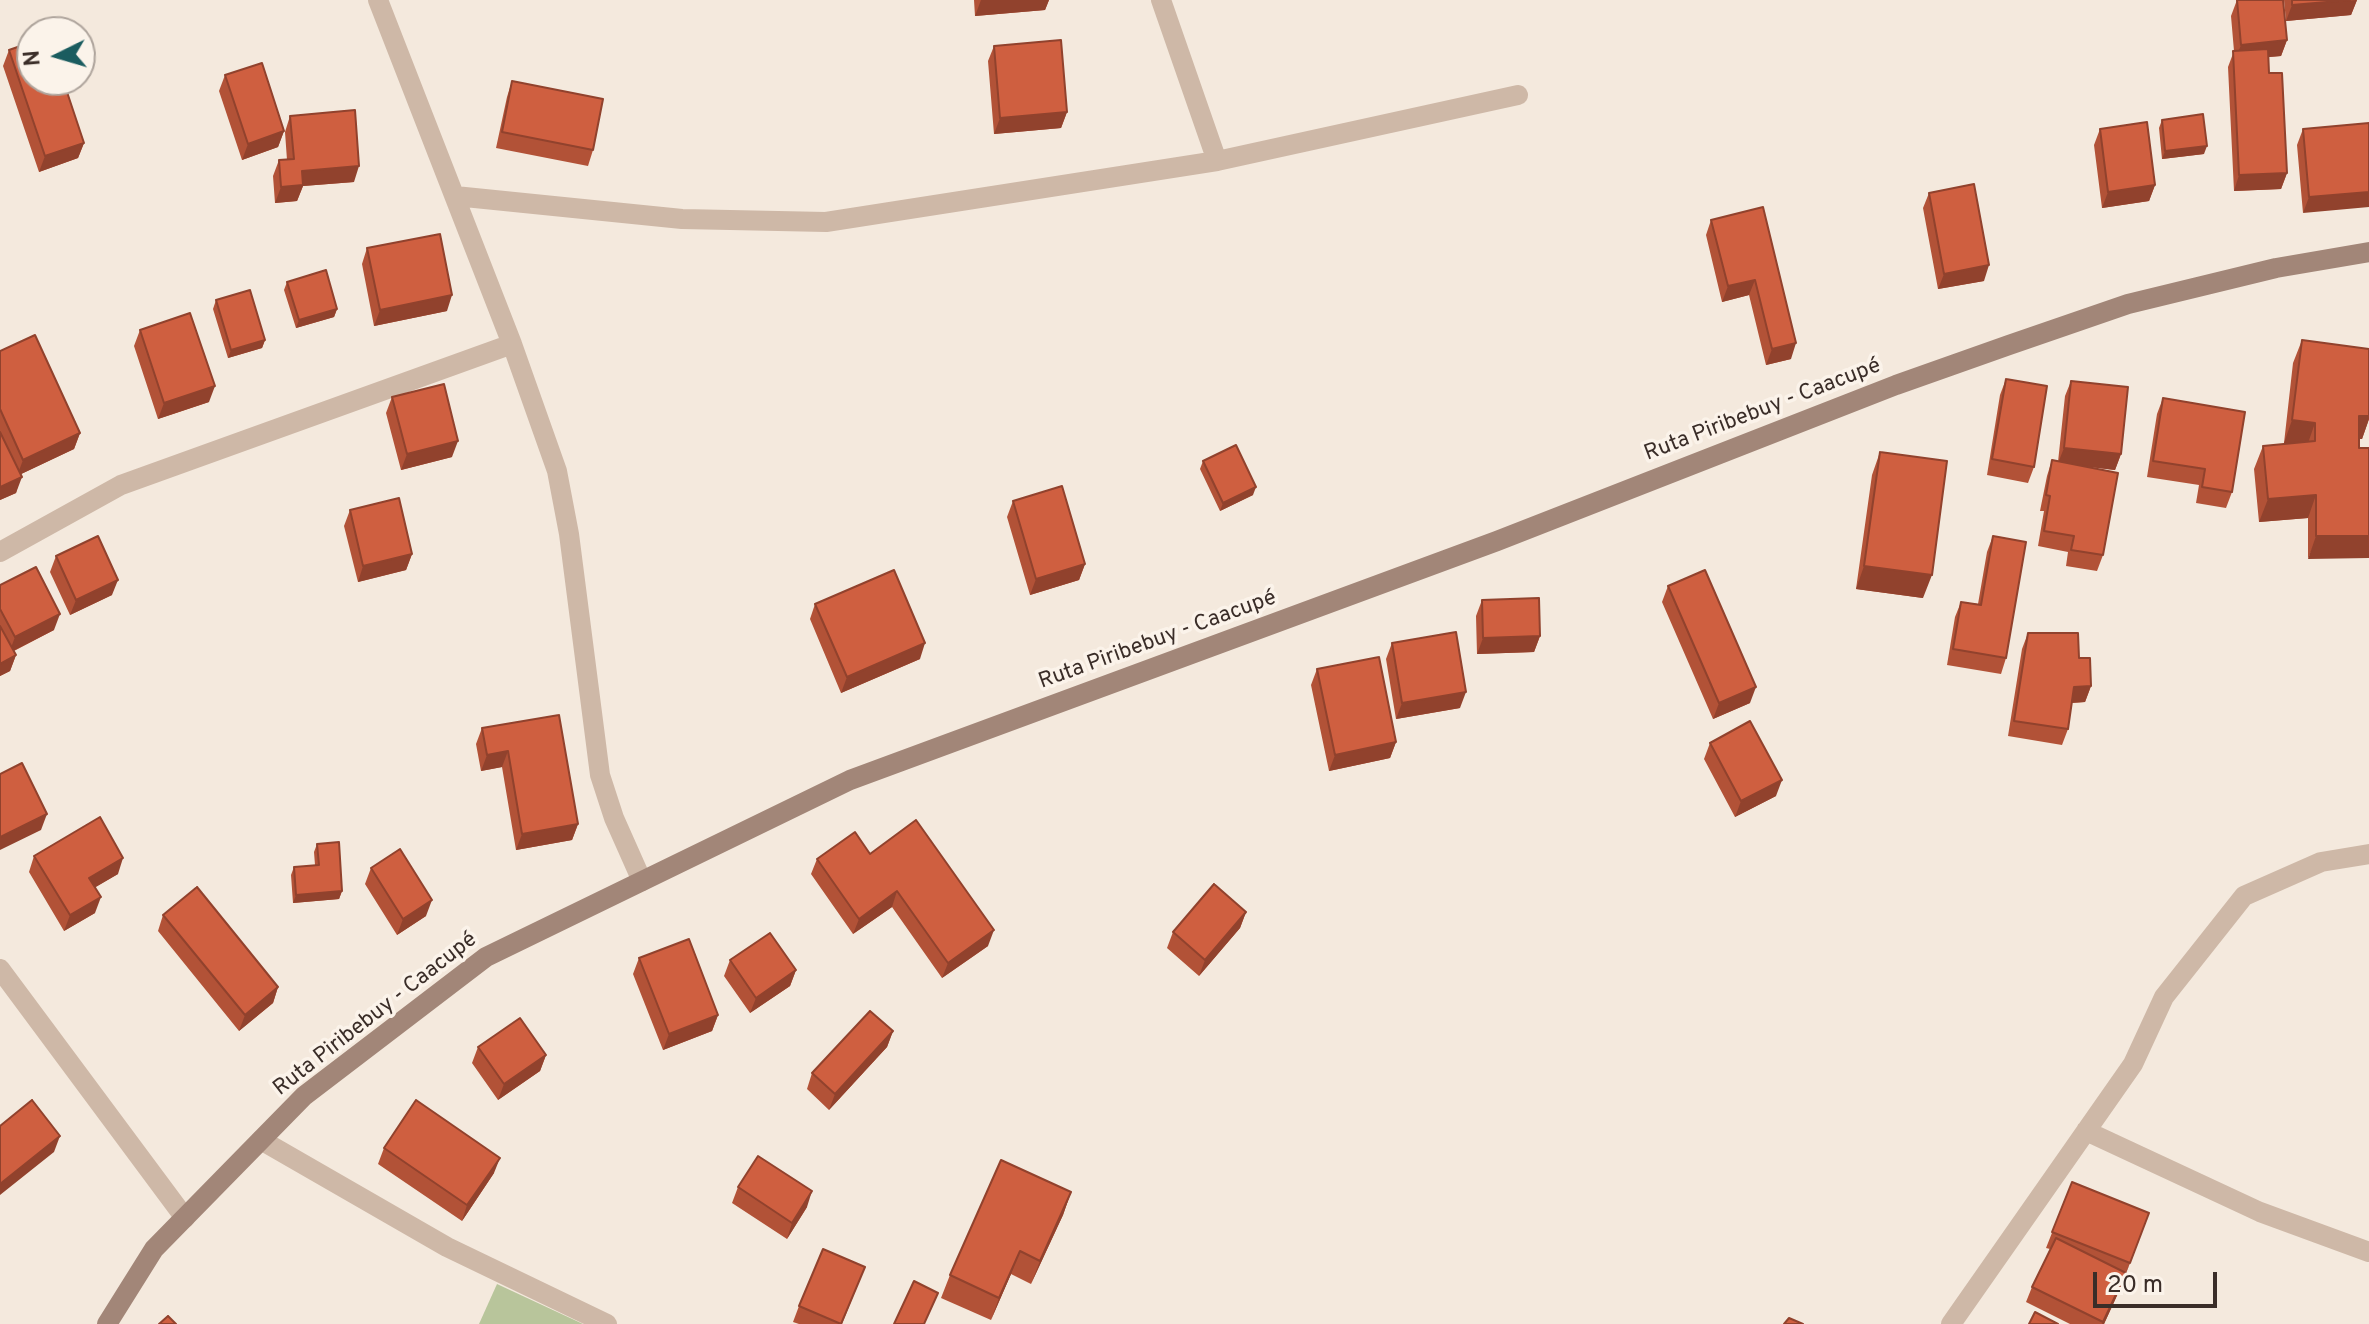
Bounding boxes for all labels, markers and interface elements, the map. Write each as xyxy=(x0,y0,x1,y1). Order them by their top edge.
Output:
north arrow xyxy=(16,16,96,96)
text: N xyxy=(19,49,48,67)
street label: Ruta Piribebuy - Caacupé xyxy=(1641,354,1885,468)
street label: Ruta Piribebuy - Caacupé xyxy=(1036,586,1280,696)
street label: Ruta Piribebuy - Caacupé xyxy=(269,927,483,1103)
scale bar xyxy=(2097,1256,2221,1306)
text: 20 m xyxy=(2107,1271,2163,1301)

